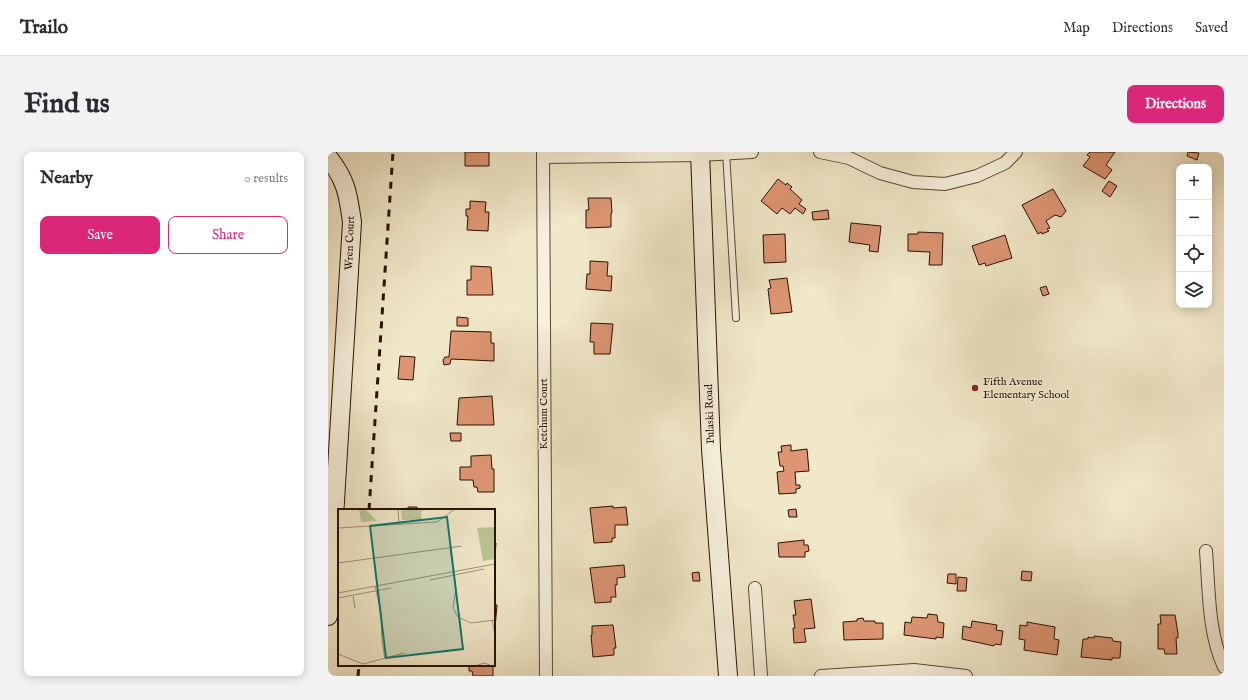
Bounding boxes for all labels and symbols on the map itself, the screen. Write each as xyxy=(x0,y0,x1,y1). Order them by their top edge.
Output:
street label: Wren Court xyxy=(342,215,358,270)
place label: Fifth Avenue Elementary School xyxy=(983,375,1069,402)
street label: Ketchum Court xyxy=(537,378,551,450)
marker: Fifth Avenue Elementary School xyxy=(970,383,980,393)
street label: Pulaski Road xyxy=(702,384,718,444)
inset map xyxy=(338,509,495,666)

